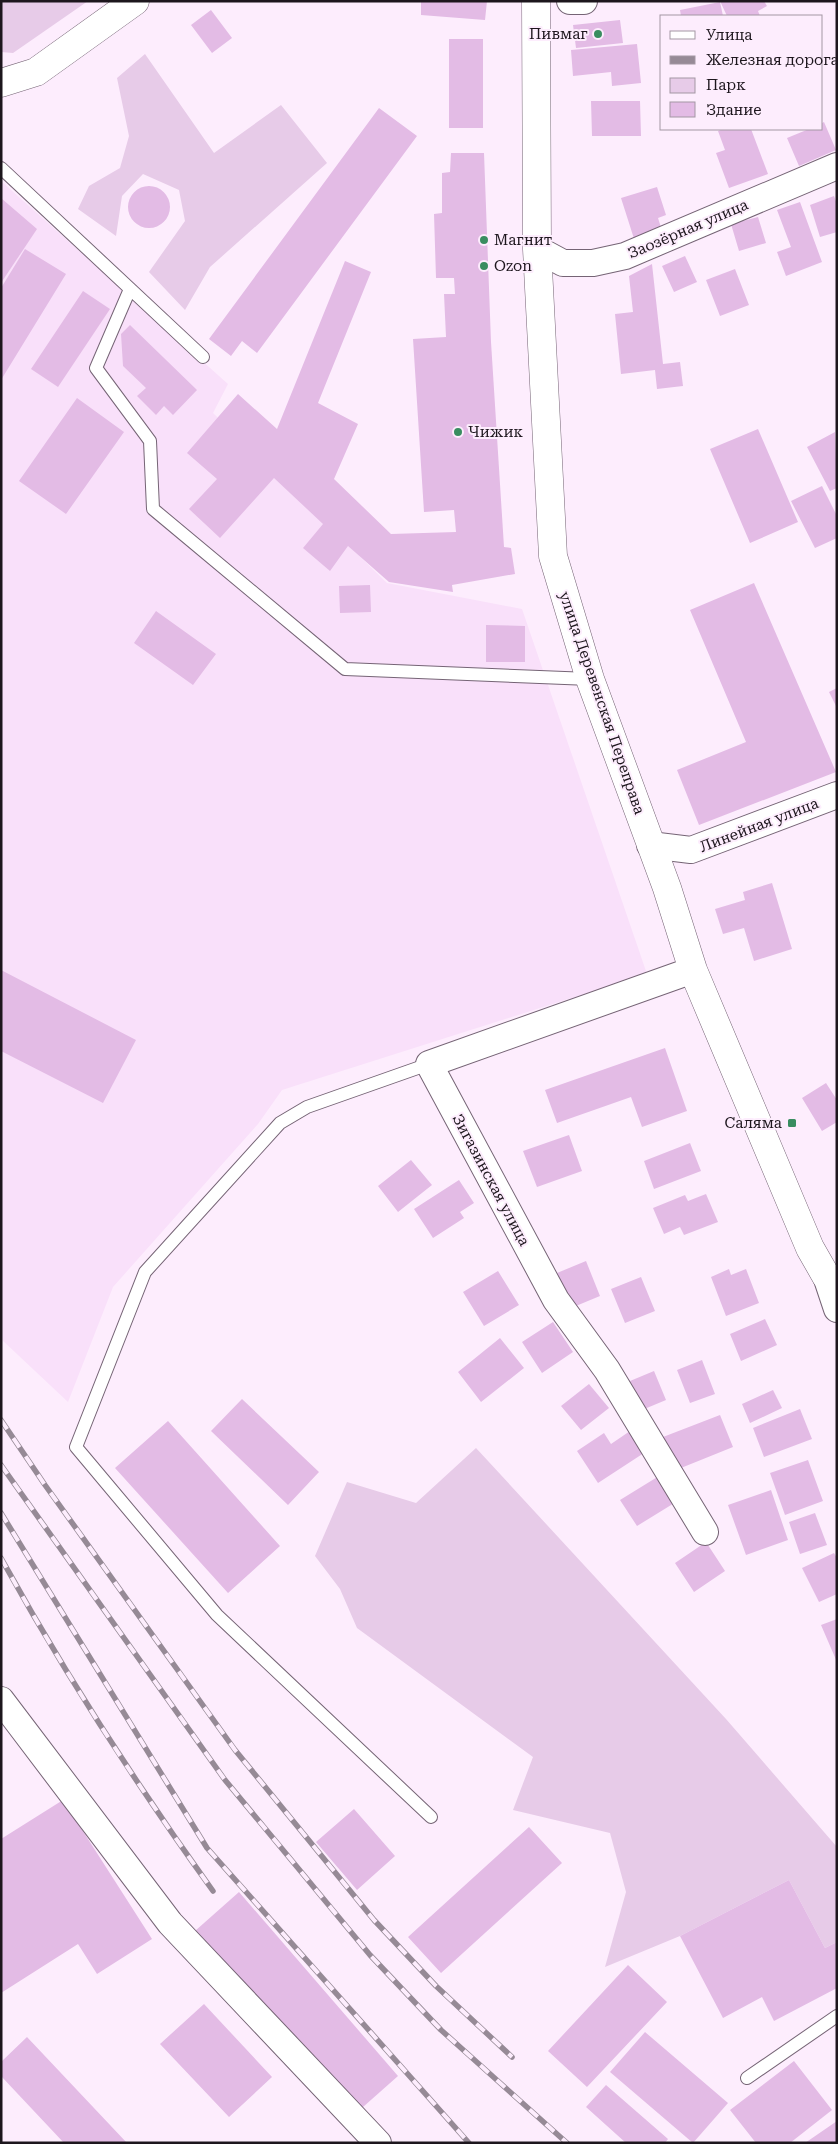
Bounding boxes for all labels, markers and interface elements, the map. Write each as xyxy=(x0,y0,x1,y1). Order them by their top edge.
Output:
legend xyxy=(660,15,823,130)
place label: Пивмаг xyxy=(529,25,588,43)
text: Улица xyxy=(706,26,752,44)
marker: Пивмаг xyxy=(592,28,604,40)
text: Железная дорога xyxy=(706,51,838,69)
text: Парк xyxy=(706,76,746,94)
text: Здание xyxy=(706,101,762,119)
street label: Заозёрная улица xyxy=(625,196,751,262)
place label: Магнит xyxy=(494,231,552,249)
marker: Магнит xyxy=(478,234,490,246)
place label: Ozon xyxy=(494,257,532,275)
marker: Ozon xyxy=(478,260,490,272)
place label: Чижик xyxy=(468,423,524,441)
marker: Чижик xyxy=(452,426,464,438)
street label: улица Деревенская Переправа xyxy=(555,589,649,817)
street label: Линейная улица xyxy=(697,794,821,856)
street label: Зигазинская улица xyxy=(449,1111,533,1249)
place label: Саляма xyxy=(724,1114,782,1132)
marker: Саляма xyxy=(786,1117,798,1129)

